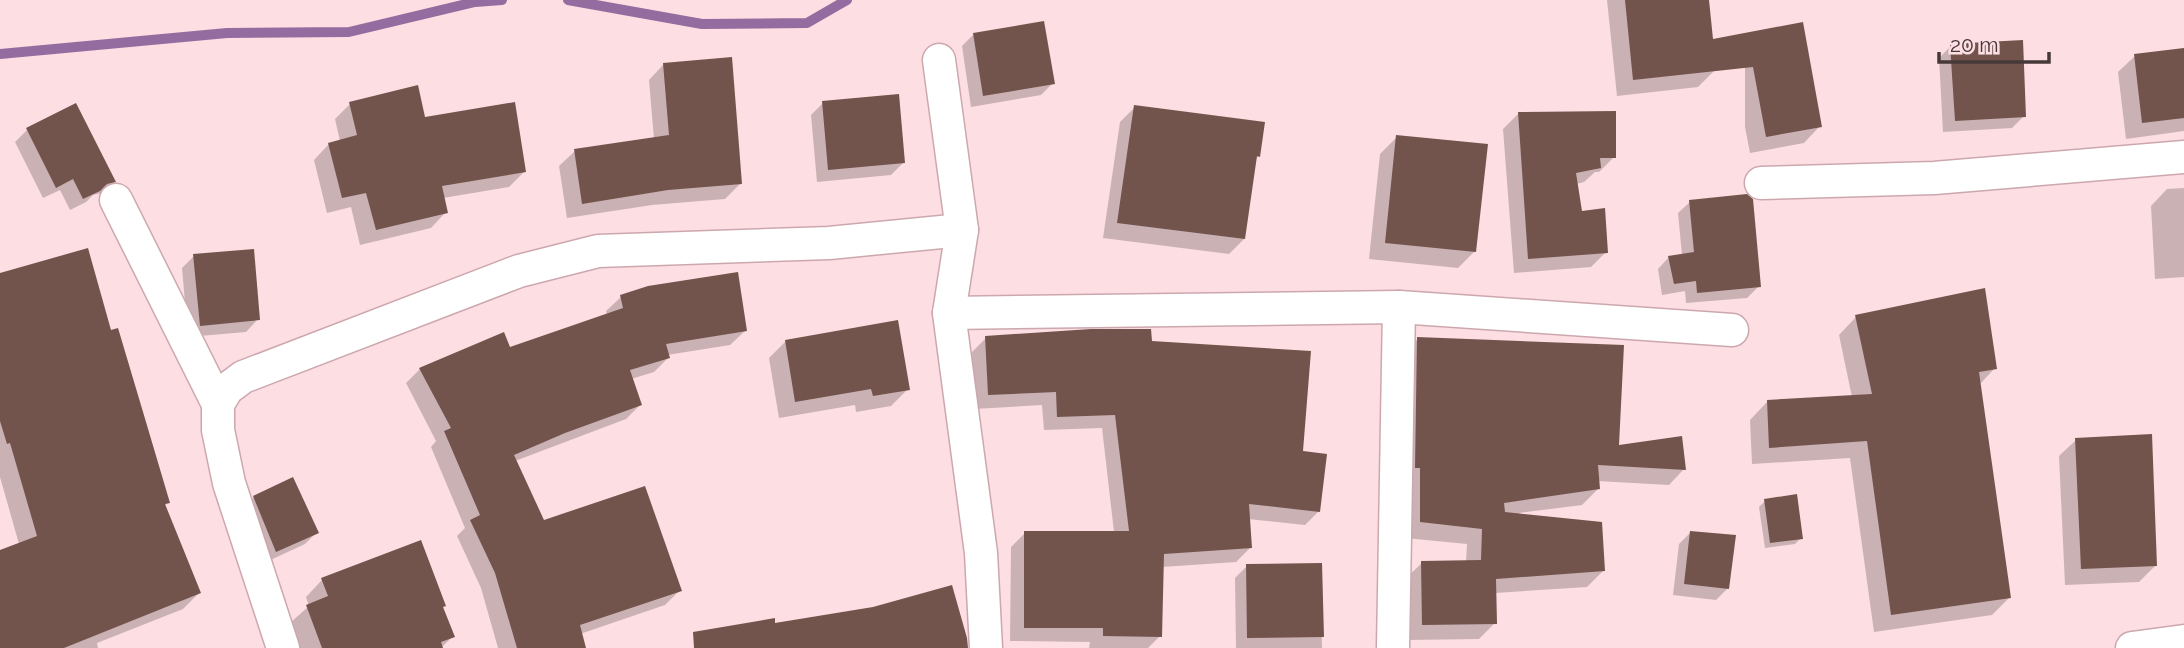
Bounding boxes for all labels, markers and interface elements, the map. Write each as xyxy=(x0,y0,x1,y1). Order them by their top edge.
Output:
scale bar xyxy=(1939,21,2049,65)
text: 20 m xyxy=(1950,32,1998,57)

